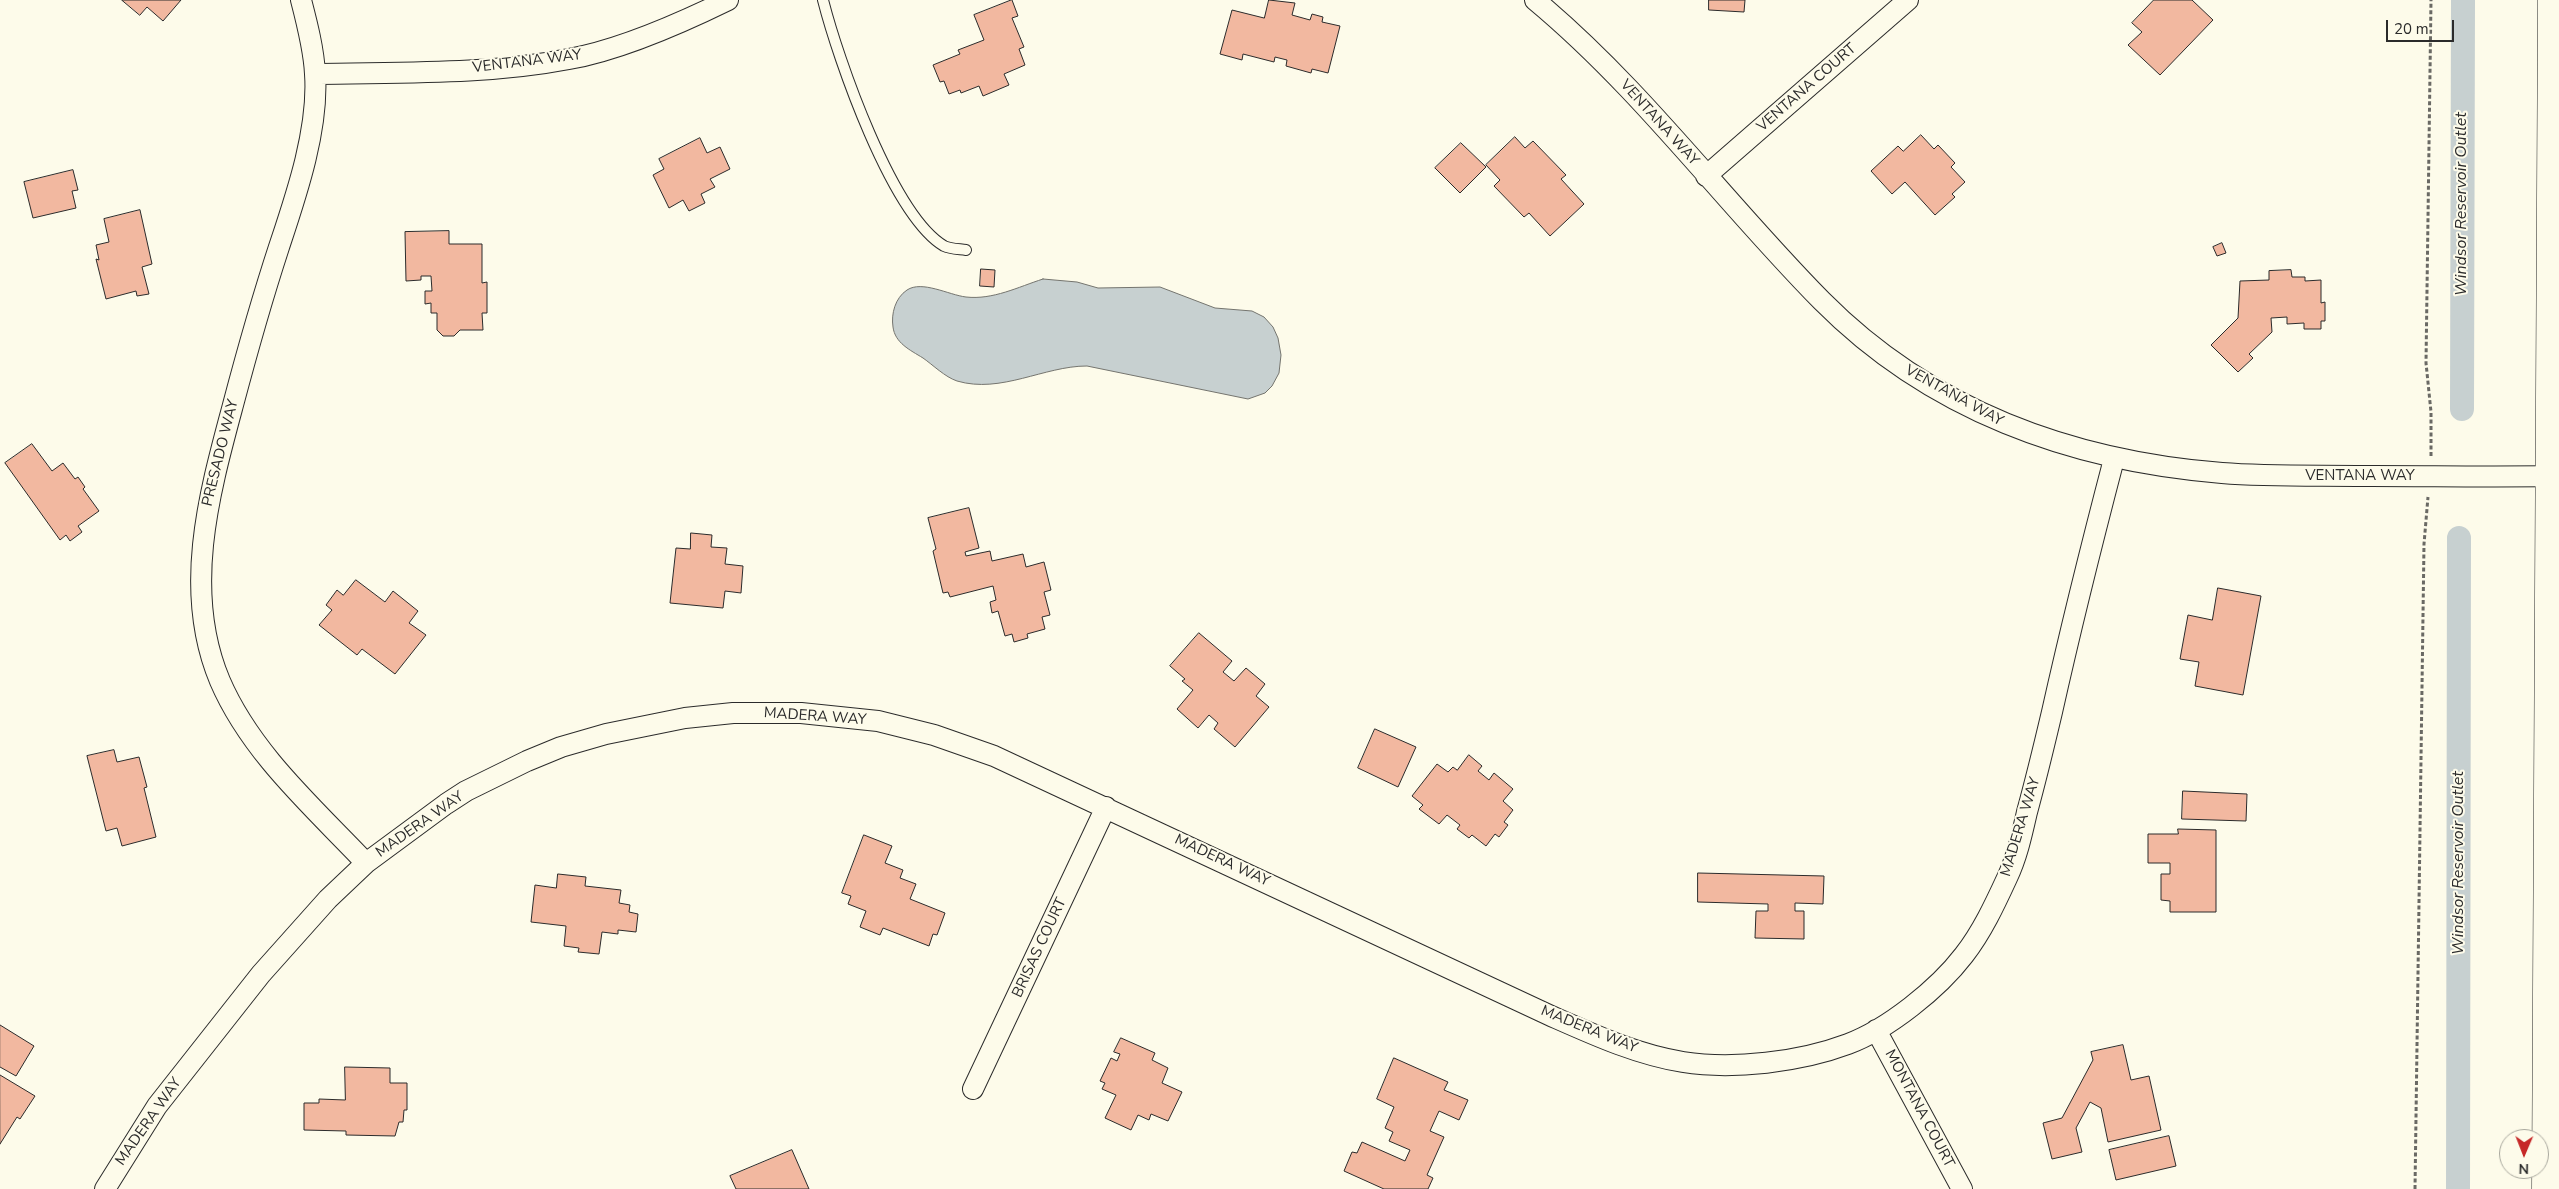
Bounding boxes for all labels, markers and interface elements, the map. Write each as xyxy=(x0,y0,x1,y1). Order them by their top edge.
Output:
scale bar xyxy=(2389,10,2456,42)
text: 20 m xyxy=(2394,19,2429,39)
street label: VENTANA COURT xyxy=(1754,40,1860,136)
street label: VENTANA WAY xyxy=(472,46,582,78)
street label: VENTANA WAY xyxy=(1616,76,1702,170)
water label: Windsor Reservoir Outlet xyxy=(2452,112,2472,296)
street label: VENTANA WAY xyxy=(1902,362,2006,430)
street label: PRESADO WAY xyxy=(199,398,243,508)
street label: VENTANA WAY xyxy=(2305,467,2415,485)
street label: MADERA WAY xyxy=(763,704,867,730)
water label: Windsor Reservoir Outlet xyxy=(2449,771,2469,955)
street label: MADERA WAY xyxy=(1997,775,2045,879)
street label: MADERA WAY xyxy=(373,788,467,862)
street label: MADERA WAY xyxy=(1172,831,1272,891)
street label: BRISAS COURT xyxy=(1009,895,1071,1001)
street label: MADERA WAY xyxy=(1538,1002,1640,1058)
street label: MONTANA COURT xyxy=(1880,1047,1958,1171)
street label: MADERA WAY xyxy=(112,1075,186,1169)
north arrow xyxy=(2499,1129,2549,1179)
text: N xyxy=(2518,1159,2529,1178)

